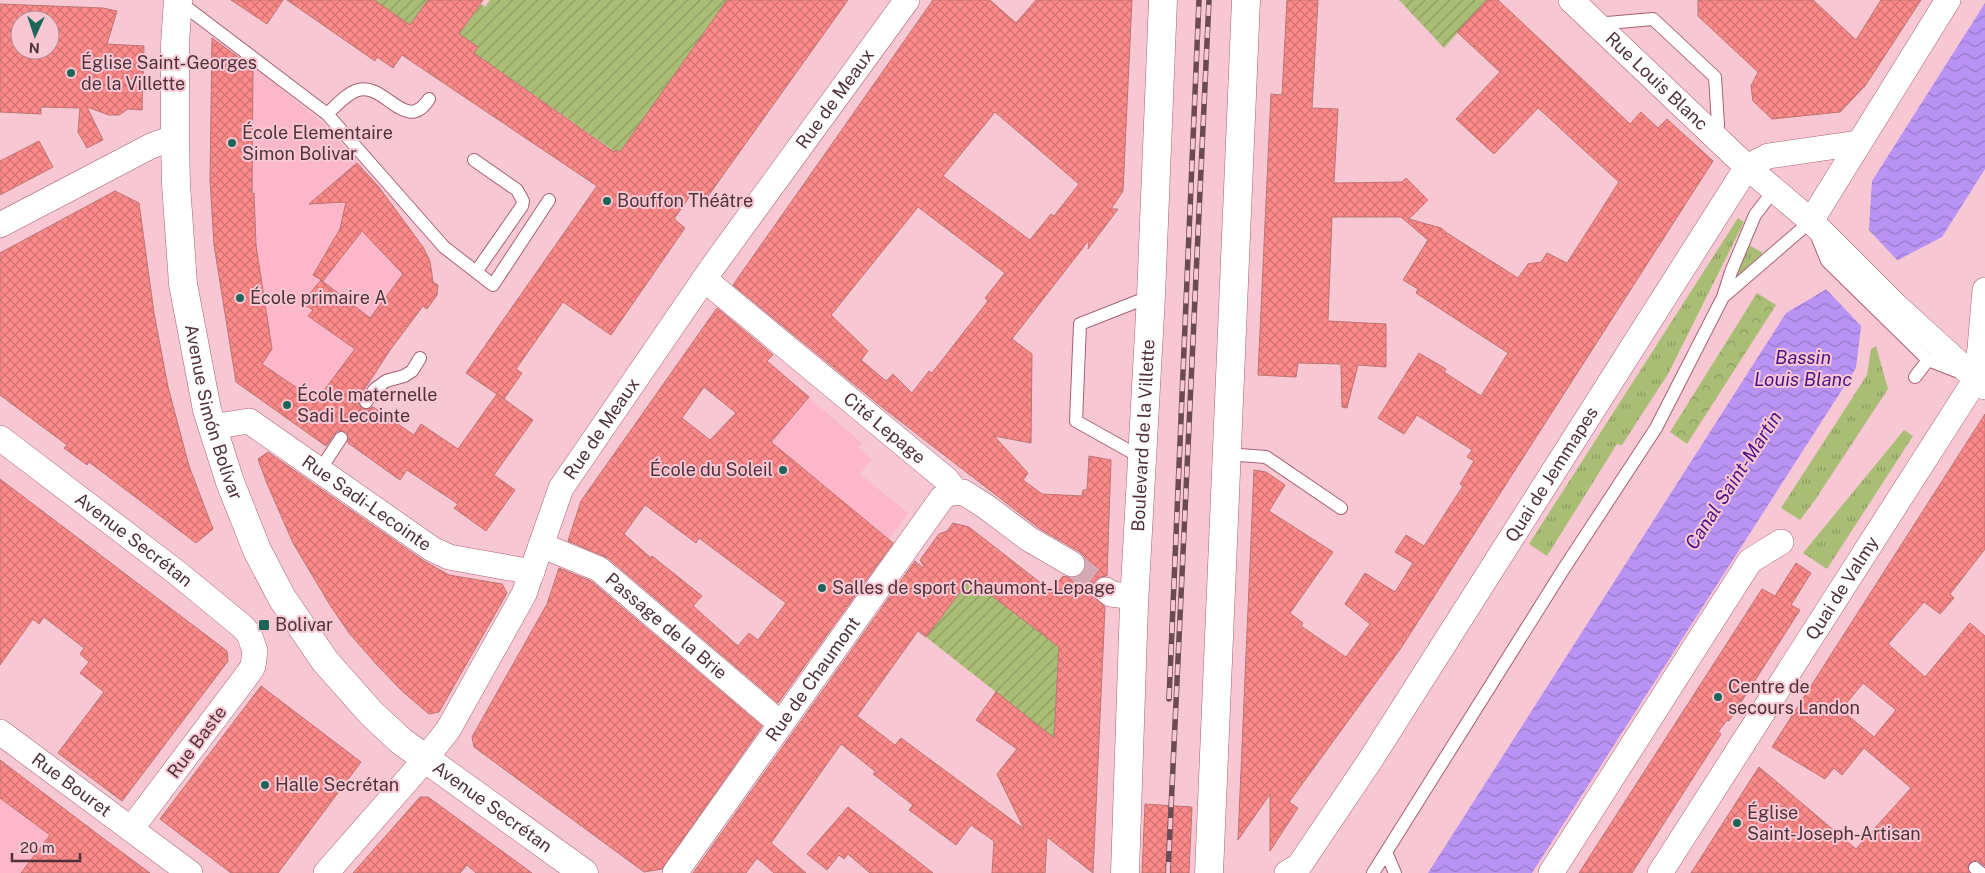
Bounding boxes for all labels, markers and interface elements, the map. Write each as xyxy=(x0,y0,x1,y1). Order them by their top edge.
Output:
north arrow xyxy=(10,10,60,60)
street label: Rue Louis Blanc xyxy=(1601,27,1712,134)
text: N xyxy=(28,40,40,56)
street label: Rue de Meaux xyxy=(791,45,878,153)
place label: Église Saint-Georges de la Villette xyxy=(81,51,257,94)
marker: Église Saint-Georges de la Villette xyxy=(65,67,77,79)
place label: École Elementaire Simon Bolivar xyxy=(242,121,393,164)
marker: École Elementaire Simon Bolivar xyxy=(226,137,238,149)
place label: Bouffon Théâtre xyxy=(617,190,753,211)
marker: Bouffon Théâtre xyxy=(601,195,613,207)
place label: École primaire A xyxy=(250,286,387,308)
marker: École primaire A xyxy=(234,292,246,304)
street label: Avenue Simón Bolívar xyxy=(181,322,247,503)
street label: Boulevard de la Villette xyxy=(1127,339,1159,532)
water label: Bassin Louis Blanc xyxy=(1754,346,1852,390)
street label: Rue de Meaux xyxy=(559,374,643,483)
place label: École maternelle Sadi Lecointe xyxy=(297,383,437,426)
street label: Cité Lepage xyxy=(839,388,930,468)
marker: École maternelle Sadi Lecointe xyxy=(281,399,293,411)
street label: Quai de Jemmapes xyxy=(1501,403,1602,546)
water label: Canal Saint-Martin xyxy=(1680,407,1786,553)
street label: Rue Sadi-Lecointe xyxy=(298,450,435,555)
place label: École du Soleil xyxy=(650,458,773,480)
marker: École du Soleil xyxy=(777,464,789,476)
street label: Avenue Secrétan xyxy=(71,488,197,591)
street label: Quai de Valmy xyxy=(1801,532,1883,644)
street label: Passage de la Brie xyxy=(601,568,732,684)
place label: Salles de sport Chaumont-Lepage xyxy=(832,577,1115,598)
marker: Salles de sport Chaumont-Lepage xyxy=(816,582,828,594)
street label: Rue de Chaumont xyxy=(761,612,864,745)
place label: Bolivar xyxy=(275,614,333,635)
marker: Bolivar xyxy=(257,618,271,632)
place label: Centre de secours Landon xyxy=(1728,676,1860,718)
marker: Centre de secours Landon xyxy=(1712,691,1724,703)
street label: Rue Baste xyxy=(163,702,230,782)
street label: Rue Bouret xyxy=(28,748,116,821)
street label: Avenue Secrétan xyxy=(429,756,557,857)
place label: Halle Secrétan xyxy=(275,774,399,795)
marker: Halle Secrétan xyxy=(259,779,271,791)
place label: Église Saint-Joseph-Artisan xyxy=(1747,801,1921,844)
marker: Église Saint-Joseph-Artisan xyxy=(1731,817,1743,829)
scale bar xyxy=(12,830,80,862)
text: 20 m xyxy=(20,839,55,856)

